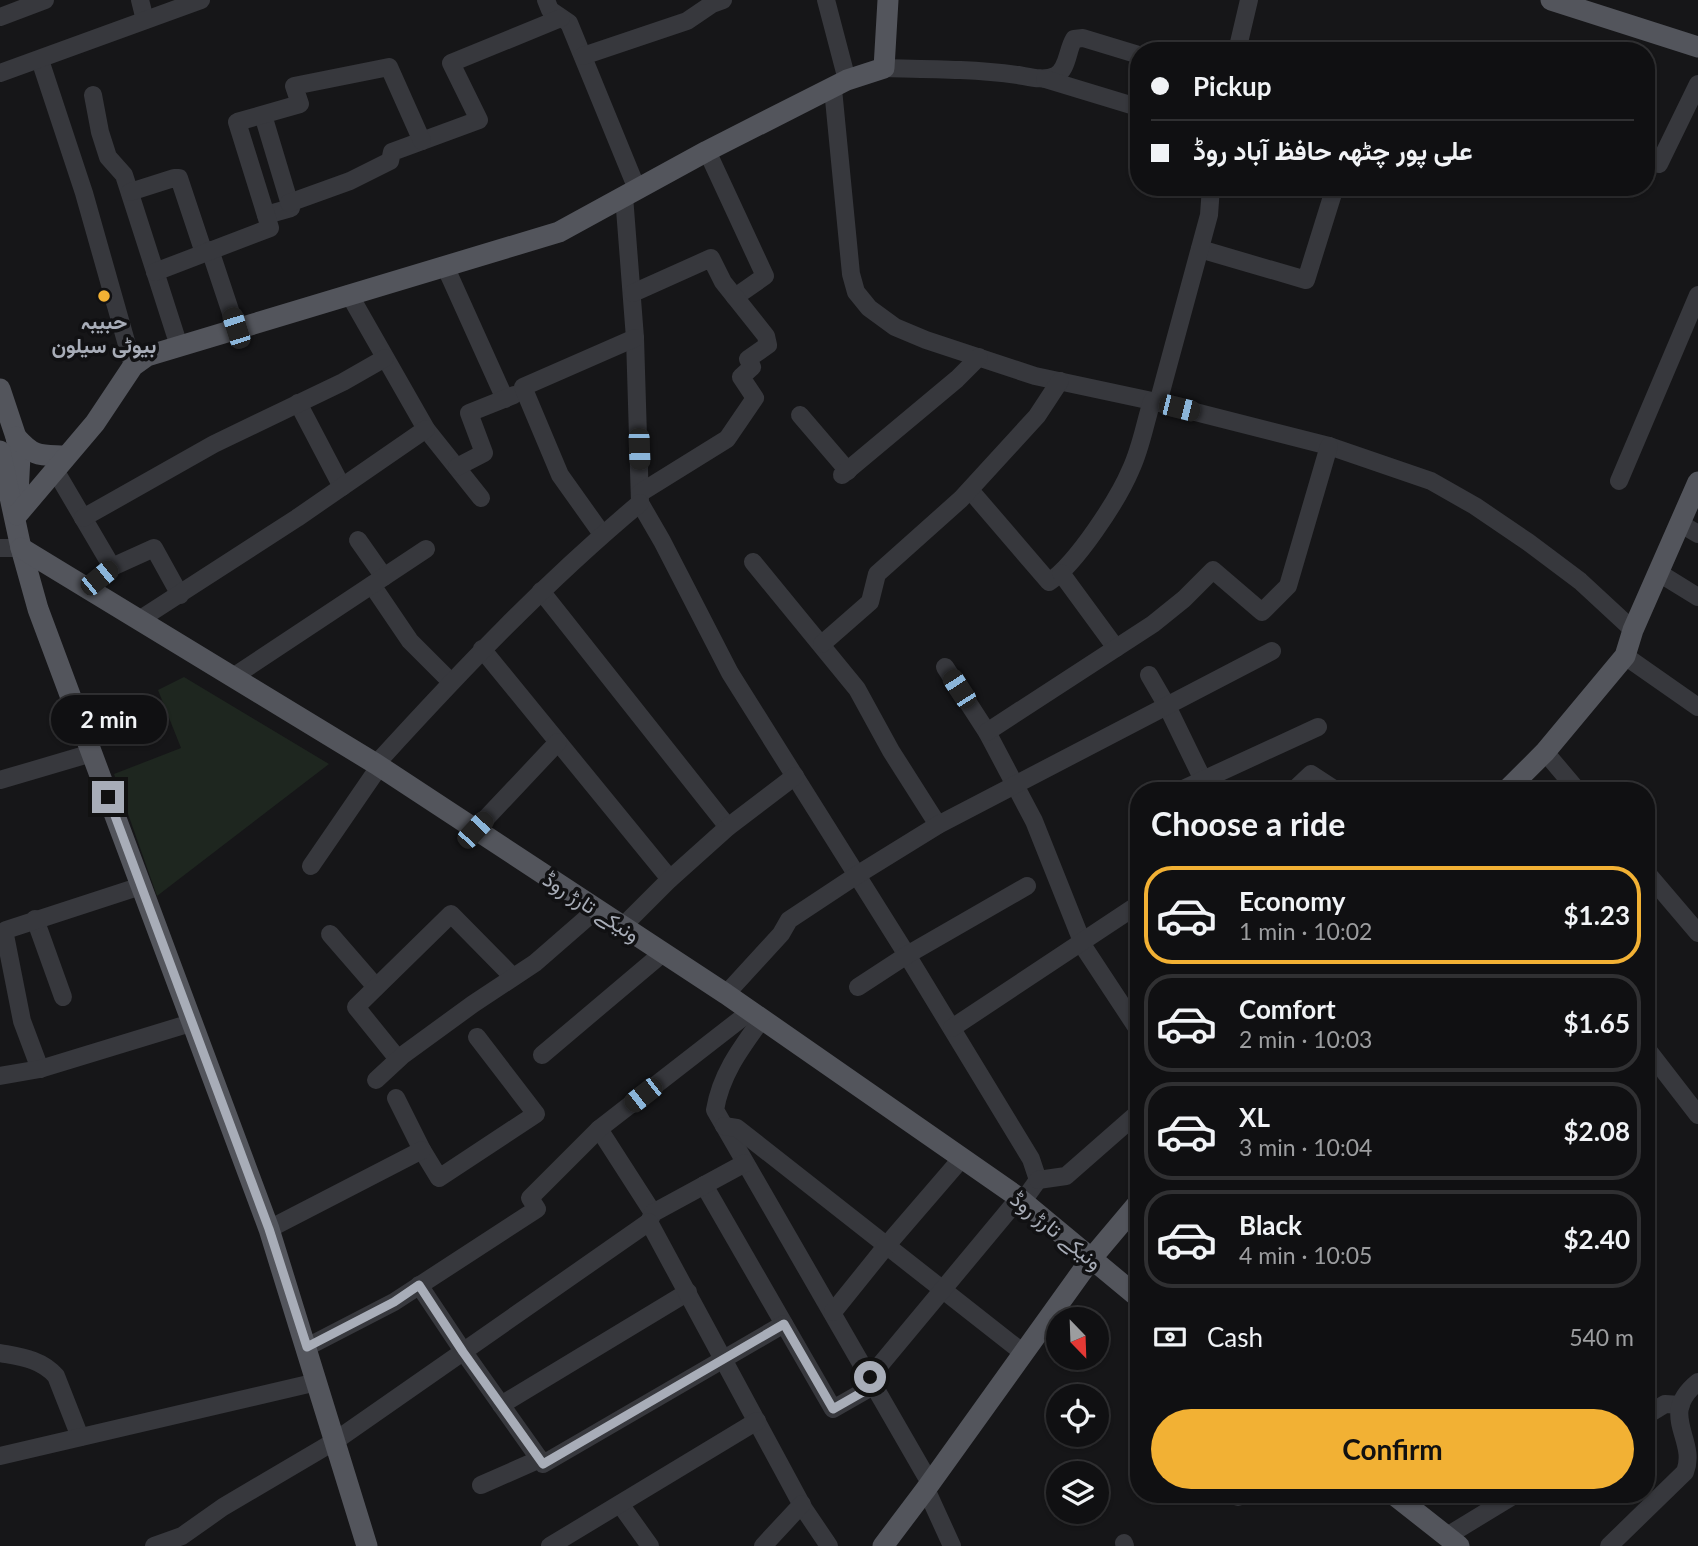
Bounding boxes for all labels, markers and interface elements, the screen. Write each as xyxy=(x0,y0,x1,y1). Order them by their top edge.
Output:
text: Pickup xyxy=(1193,70,1272,102)
text: علی پور چٹھہ حافظ آباد روڈ xyxy=(1193,134,1473,166)
marker: حبیبہ بیوٹی سیلون xyxy=(96,288,112,304)
car xyxy=(220,305,253,351)
place label: حبیبہ بیوٹی سیلون xyxy=(51,308,157,359)
car xyxy=(1157,393,1202,423)
car xyxy=(628,428,651,470)
car xyxy=(77,557,122,599)
car xyxy=(939,666,980,712)
callout: 2 min xyxy=(50,696,166,744)
text: 2 min xyxy=(80,705,138,733)
route end xyxy=(92,781,124,813)
text: Choose a ride xyxy=(1151,804,1345,843)
car xyxy=(453,807,498,853)
street label: ونیکے تارڑ روڈ xyxy=(538,866,645,948)
icon: car xyxy=(1155,884,1218,947)
text: Economy xyxy=(1239,885,1345,917)
text: $1.23 xyxy=(1564,899,1630,931)
text: 1 min · 10:02 xyxy=(1239,917,1372,945)
icon: car xyxy=(1155,992,1218,1055)
text: Comfort xyxy=(1239,993,1336,1025)
text: $1.65 xyxy=(1564,1007,1630,1039)
text: 2 min · 10:03 xyxy=(1239,1025,1372,1053)
car xyxy=(620,1074,667,1116)
icon: car xyxy=(1155,1100,1218,1163)
text: XL xyxy=(1239,1101,1270,1133)
text: $2.08 xyxy=(1564,1115,1630,1147)
text: 3 min · 10:04 xyxy=(1239,1133,1372,1161)
street label: ونیکے تارڑ روڈ xyxy=(1005,1186,1108,1276)
icon: car xyxy=(1155,1208,1218,1271)
text: Black xyxy=(1239,1209,1302,1241)
text: $2.40 xyxy=(1564,1223,1630,1255)
text: 4 min · 10:05 xyxy=(1239,1241,1372,1269)
north arrow xyxy=(1046,1307,1110,1370)
map controls xyxy=(1046,1307,1109,1524)
icon: cash xyxy=(1151,1318,1189,1356)
text: Cash xyxy=(1207,1321,1263,1353)
text: 540 m xyxy=(1569,1323,1634,1351)
route start xyxy=(854,1361,886,1393)
button: locate xyxy=(1046,1384,1109,1447)
button: Confirm xyxy=(1151,1409,1634,1489)
button: layers xyxy=(1046,1461,1109,1524)

